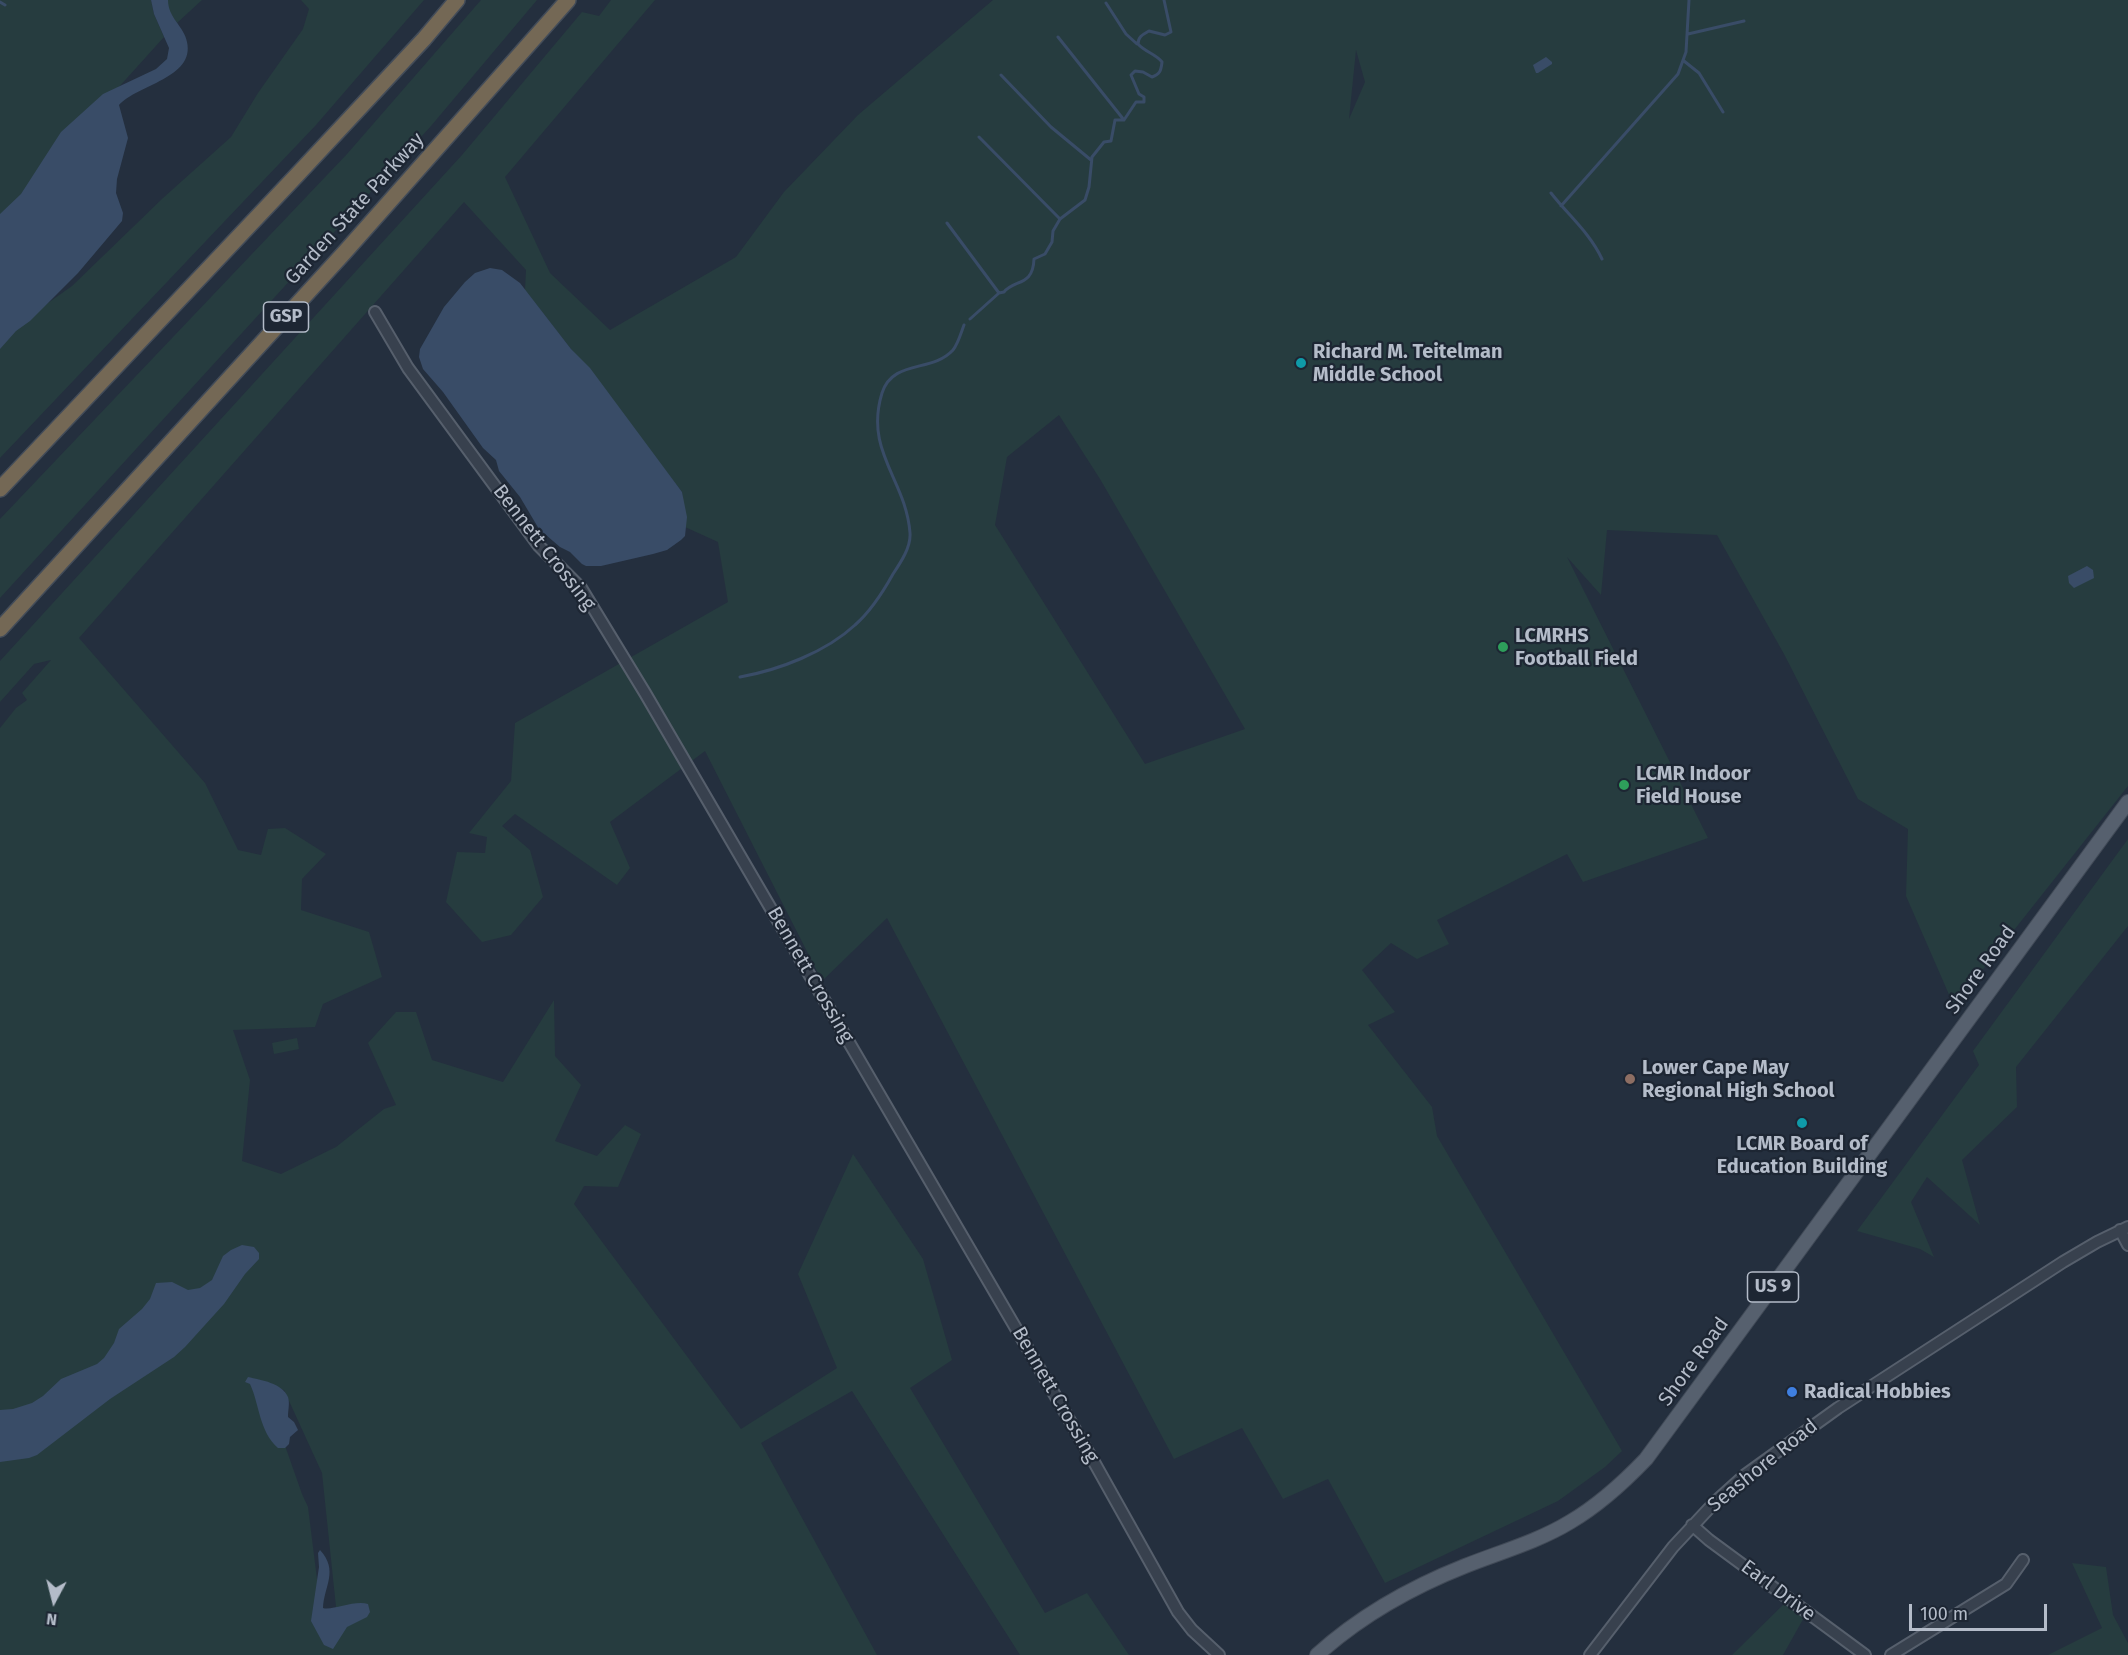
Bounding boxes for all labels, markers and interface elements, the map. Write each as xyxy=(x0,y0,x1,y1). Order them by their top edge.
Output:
street label: Garden State Parkway xyxy=(280,128,430,290)
road number: GSP xyxy=(264,302,308,332)
place label: Richard M. Teitelman Middle School xyxy=(1313,340,1503,387)
marker: Richard M. Teitelman Middle School xyxy=(1294,356,1308,370)
street label: Bennett Crossing xyxy=(487,480,601,616)
place label: LCMRHS Football Field xyxy=(1515,624,1638,671)
marker: LCMRHS Football Field xyxy=(1496,640,1510,654)
place label: LCMR Indoor Field House xyxy=(1636,762,1750,809)
marker: LCMR Indoor Field House xyxy=(1617,778,1631,792)
street label: Bennett Crossing xyxy=(761,903,859,1047)
street label: Shore Road xyxy=(1941,921,2021,1019)
place label: Lower Cape May Regional High School xyxy=(1642,1056,1835,1103)
marker: Lower Cape May Regional High School xyxy=(1623,1072,1637,1086)
marker: LCMR Board of Education Building xyxy=(1795,1116,1809,1130)
place label: LCMR Board of Education Building xyxy=(1717,1132,1887,1179)
road number: US 9 xyxy=(1748,1272,1798,1302)
street label: Shore Road xyxy=(1654,1313,1734,1411)
street label: Bennett Crossing xyxy=(1006,1323,1104,1467)
place label: Radical Hobbies xyxy=(1804,1380,1951,1404)
marker: Radical Hobbies xyxy=(1785,1385,1799,1399)
street label: Seashore Road xyxy=(1703,1414,1823,1518)
street label: Earl Drive xyxy=(1736,1555,1820,1627)
north arrow xyxy=(24,1571,84,1631)
scale bar xyxy=(1912,1592,2050,1630)
text: 100 m xyxy=(1920,1603,1968,1625)
text: N xyxy=(45,1609,58,1629)

